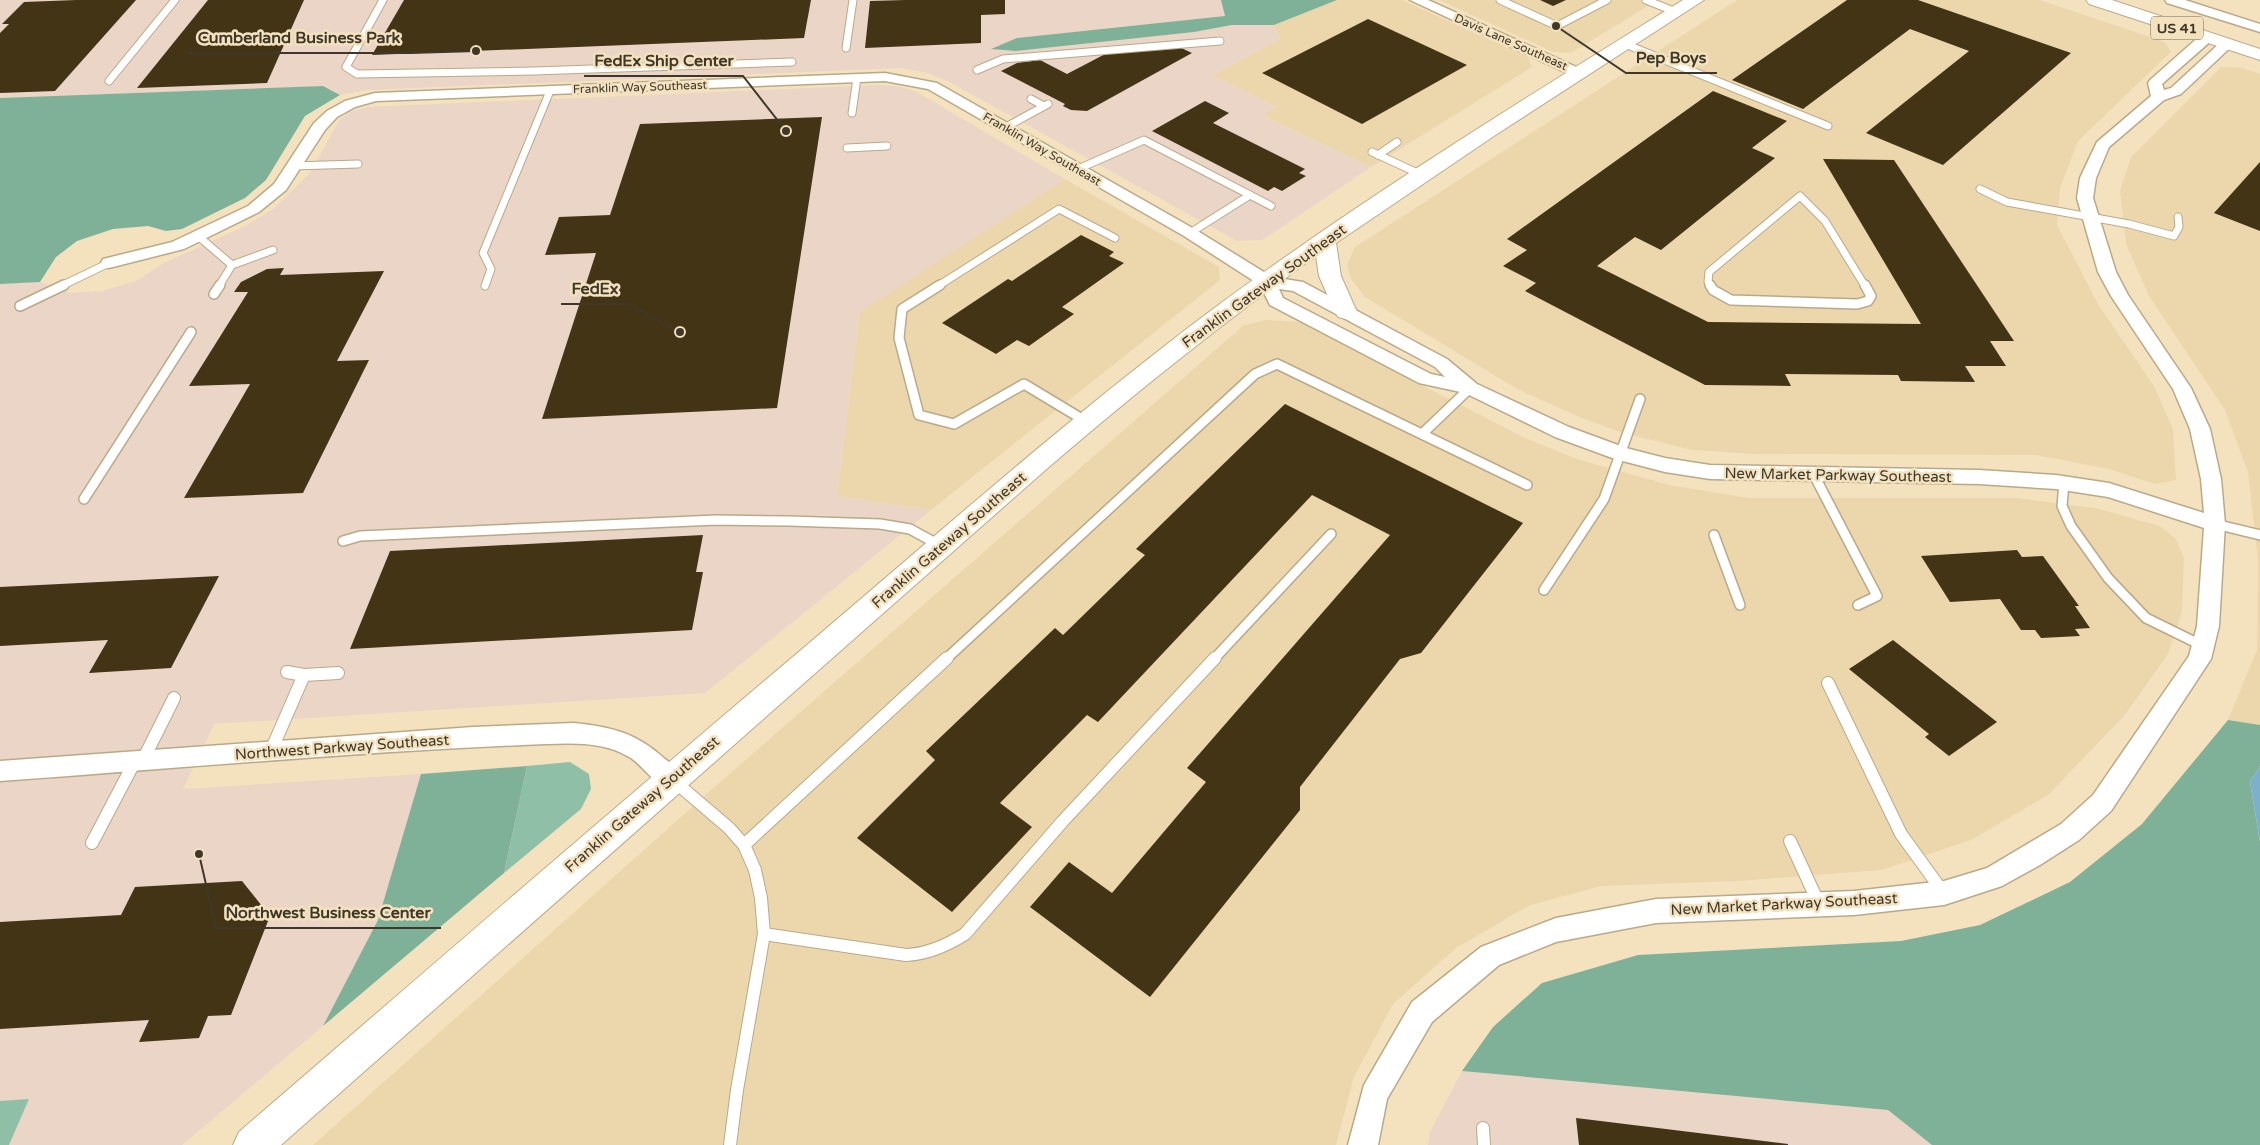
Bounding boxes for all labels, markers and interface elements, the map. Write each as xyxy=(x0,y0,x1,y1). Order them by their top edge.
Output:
street label: Davis Lane Southeast xyxy=(1452,11,1570,73)
road number: US 41 xyxy=(2151,16,2203,40)
callout: Cumberland Business Park xyxy=(187,22,410,53)
text: Cumberland Business Park xyxy=(198,28,401,48)
callout: Pep Boys xyxy=(1626,42,1717,73)
callout: FedEx Ship Center xyxy=(584,45,743,76)
text: Pep Boys xyxy=(1636,48,1707,68)
text: FedEx Ship Center xyxy=(594,51,735,71)
street label: Franklin Way Southeast xyxy=(573,78,708,96)
street label: Franklin Way Southeast xyxy=(980,109,1104,189)
street label: Franklin Gateway Southeast xyxy=(1178,220,1350,352)
callout: FedEx xyxy=(561,273,628,304)
text: FedEx xyxy=(572,279,619,299)
street label: New Market Parkway Southeast xyxy=(1724,464,1952,486)
street label: Franklin Gateway Southeast xyxy=(868,468,1030,612)
street label: Northwest Parkway Southeast xyxy=(234,731,450,763)
street label: Franklin Gateway Southeast xyxy=(561,732,723,876)
street label: New Market Parkway Southeast xyxy=(1670,889,1898,919)
callout: Northwest Business Center xyxy=(216,897,441,928)
text: Northwest Business Center xyxy=(225,903,431,923)

